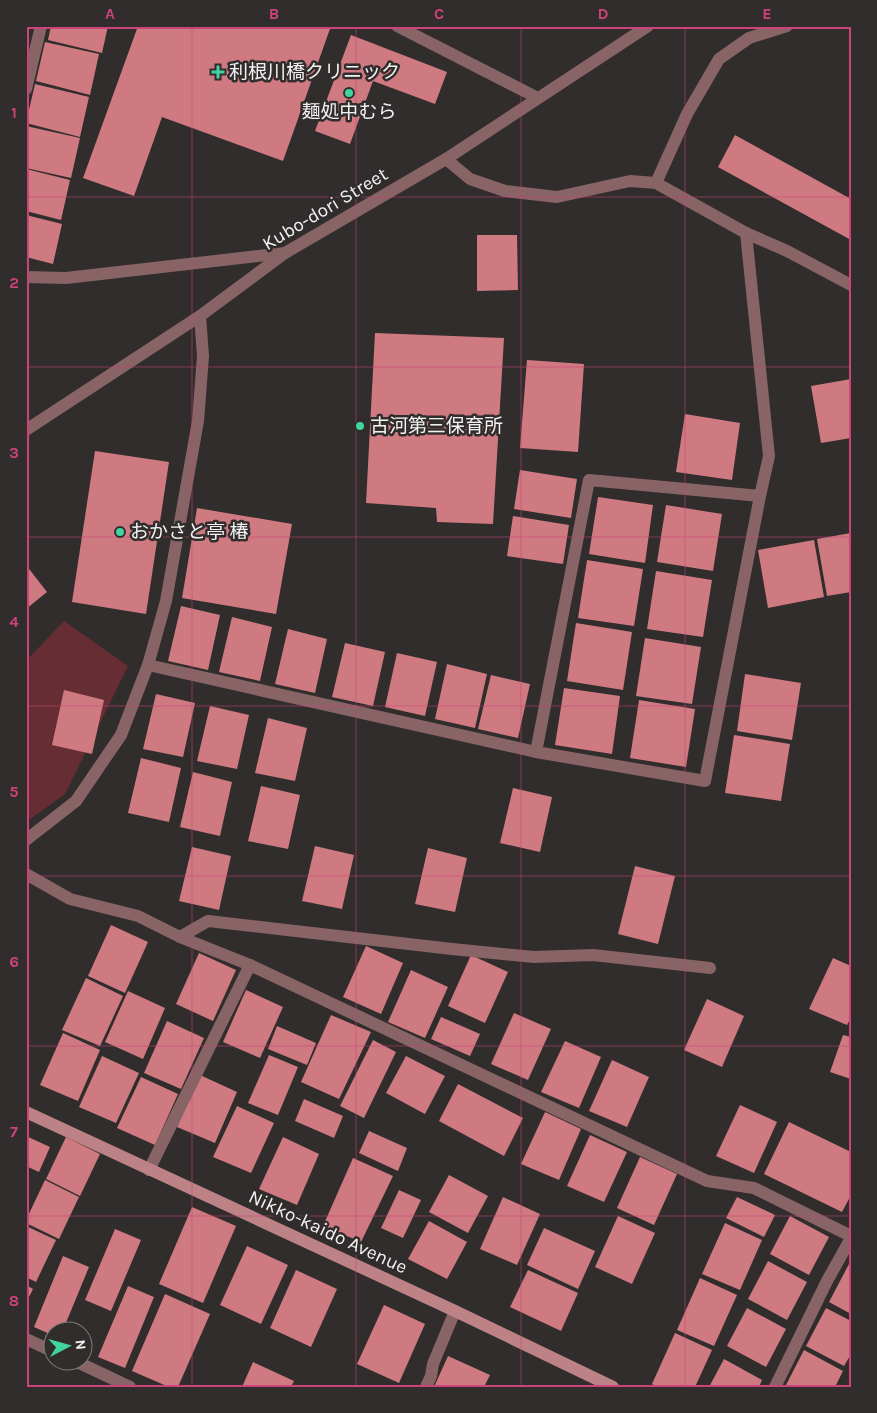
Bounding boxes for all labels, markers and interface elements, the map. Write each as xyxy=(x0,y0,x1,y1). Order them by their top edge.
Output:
text: A xyxy=(105,4,115,23)
text: B xyxy=(269,4,279,23)
text: C xyxy=(434,4,444,23)
text: D xyxy=(598,4,609,23)
text: E xyxy=(762,4,772,23)
place label: 利根川橋クリニック xyxy=(229,61,400,83)
marker: 利根川橋クリニック xyxy=(211,65,225,79)
marker: 麺処中むら xyxy=(343,87,355,99)
place label: 麺処中むら xyxy=(301,101,397,123)
text: 1 xyxy=(11,103,17,122)
street label: Kubo-dori Street xyxy=(258,163,392,255)
text: 2 xyxy=(9,273,19,292)
place label: 古河第三保育所 xyxy=(370,415,503,437)
marker: 古河第三保育所 xyxy=(354,420,366,432)
text: 3 xyxy=(9,443,19,462)
place label: おかさと亭 椿 xyxy=(130,521,249,543)
marker: おかさと亭 椿 xyxy=(114,526,126,538)
text: 4 xyxy=(9,612,19,631)
text: 5 xyxy=(9,782,19,801)
text: 6 xyxy=(9,952,19,971)
text: 7 xyxy=(10,1122,18,1141)
street label: Nikko-kaido Avenue xyxy=(245,1186,411,1278)
text: 8 xyxy=(9,1291,19,1310)
north arrow xyxy=(42,1320,92,1370)
text: N xyxy=(71,1339,89,1351)

